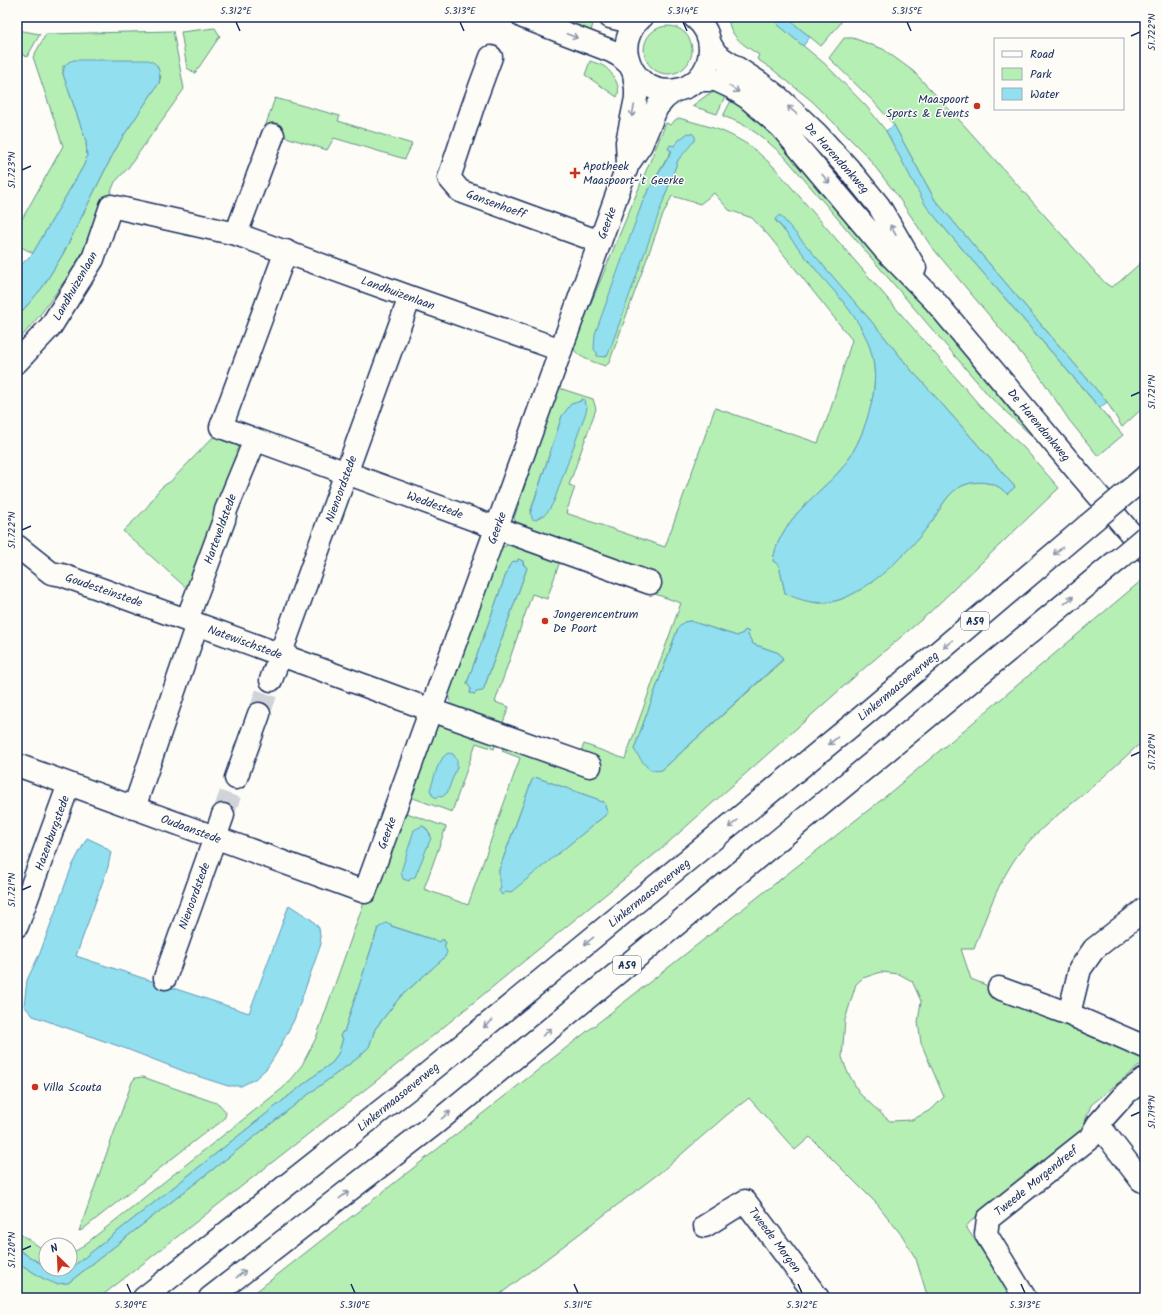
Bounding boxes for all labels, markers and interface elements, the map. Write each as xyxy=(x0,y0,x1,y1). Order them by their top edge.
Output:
text: 5.312°E xyxy=(220,3,253,19)
text: 5.313°E xyxy=(444,3,477,19)
text: 5.314°E xyxy=(667,3,700,19)
text: 5.315°E xyxy=(891,3,924,19)
text: 51.722°N xyxy=(1144,13,1160,51)
one-way arrow xyxy=(566,33,578,40)
legend xyxy=(994,38,1124,110)
text: Road xyxy=(1030,45,1055,64)
text: Park xyxy=(1030,65,1052,84)
one-way arrow xyxy=(728,85,740,93)
text: Water xyxy=(1030,85,1060,104)
place label: Maaspoort Sports & Events xyxy=(886,90,969,123)
marker: Maaspoort Sports & Events xyxy=(972,101,982,111)
one-way arrow xyxy=(629,104,637,117)
one-way arrow xyxy=(787,105,797,114)
street label: De Harendonkweg xyxy=(799,119,874,198)
text: 51.723°N xyxy=(4,151,20,189)
place label: Apotheek Maaspoort-'t Geerke xyxy=(583,157,684,190)
marker: Apotheek Maaspoort-'t Geerke xyxy=(570,168,580,178)
one-way arrow xyxy=(822,174,831,185)
street label: Gansenhoeff xyxy=(463,185,530,225)
street label: Geerke xyxy=(593,204,622,242)
one-way arrow xyxy=(888,224,896,236)
street label: Landhuizenlaan xyxy=(48,248,103,324)
street label: Landhuizenlaan xyxy=(358,271,437,316)
text: 51.721°N xyxy=(1144,374,1160,409)
street label: De Harendonkweg xyxy=(1002,385,1075,466)
street label: Nienoordstede xyxy=(321,452,363,525)
street label: Weddestede xyxy=(404,487,466,525)
street label: Harteveldstede xyxy=(199,491,242,567)
street label: Geerke xyxy=(483,509,512,547)
text: 51.722°N xyxy=(4,511,20,549)
one-way arrow xyxy=(1053,546,1063,555)
street label: Goudesteinstede xyxy=(63,568,146,613)
one-way arrow xyxy=(1063,596,1074,605)
place label: Jongerencentrum De Poort xyxy=(553,605,639,638)
road number: A59 xyxy=(961,612,989,630)
marker: Jongerencentrum De Poort xyxy=(540,616,550,626)
street label: Natewischstede xyxy=(205,620,285,665)
one-way arrow xyxy=(943,639,953,648)
street label: Linkermaasoeverweg xyxy=(853,646,943,726)
text: 51.720°N xyxy=(1144,734,1160,770)
one-way arrow xyxy=(828,736,838,745)
street label: Hazenburgstede xyxy=(30,792,75,874)
street label: Oudaanstede xyxy=(158,810,224,849)
street label: Geerke xyxy=(373,814,402,852)
one-way arrow xyxy=(727,819,738,828)
street label: Linkermaasoeverweg xyxy=(604,854,695,933)
street label: Nienoordstede xyxy=(174,859,216,932)
text: 51.721°N xyxy=(4,872,20,907)
one-way arrow xyxy=(584,937,594,946)
road number: A59 xyxy=(613,956,641,974)
one-way arrow xyxy=(483,1019,494,1028)
one-way arrow xyxy=(541,1028,552,1037)
street label: Linkermaasoeverweg xyxy=(353,1058,444,1137)
place label: Villa Scouta xyxy=(43,1078,102,1097)
marker: Villa Scouta xyxy=(30,1082,40,1092)
text: 51.719°N xyxy=(1144,1095,1160,1129)
one-way arrow xyxy=(441,1111,452,1119)
street label: Tweede Morgendreef xyxy=(990,1141,1084,1221)
one-way arrow xyxy=(338,1190,349,1199)
street label: Tweede Morgen xyxy=(744,1203,806,1277)
text: 51.720°N xyxy=(4,1232,20,1268)
north arrow xyxy=(38,1237,78,1277)
text: N xyxy=(48,1239,61,1258)
one-way arrow xyxy=(235,1270,246,1278)
text: 5.309°E xyxy=(115,1297,148,1313)
text: 5.310°E xyxy=(340,1297,372,1313)
text: 5.311°E xyxy=(564,1297,594,1313)
text: 5.312°E xyxy=(786,1297,819,1313)
text: 5.313°E xyxy=(1009,1297,1042,1313)

